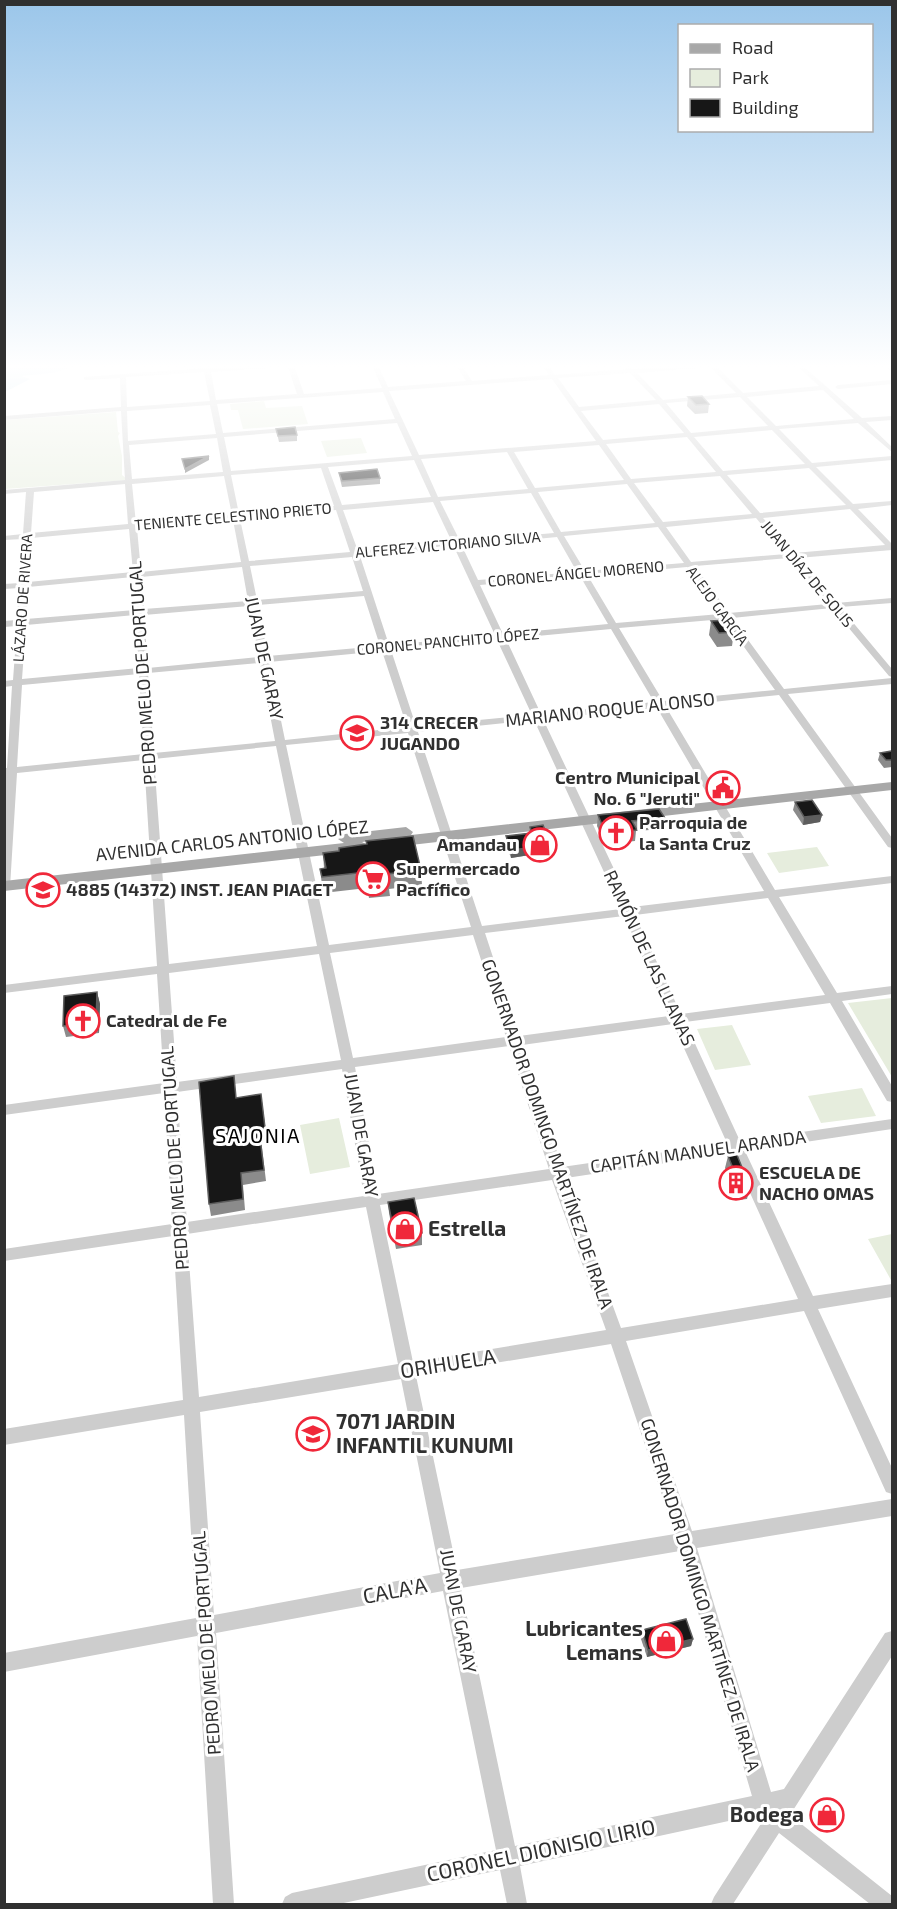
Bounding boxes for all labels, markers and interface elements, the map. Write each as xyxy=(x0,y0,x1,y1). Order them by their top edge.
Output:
legend xyxy=(678,24,873,132)
text: Road xyxy=(732,36,773,58)
text: Park xyxy=(732,66,769,88)
text: Building xyxy=(732,96,799,118)
street label: TENIENTE CELESTINO PRIETO xyxy=(133,498,332,534)
street label: JUAN DÍAZ DE SOLIS xyxy=(758,516,858,630)
street label: ALFEREZ VICTORIANO SILVA xyxy=(354,527,542,561)
street label: LÁZARO DE RIVERA xyxy=(9,533,36,663)
street label: CORONEL ÁNGEL MORENO xyxy=(487,556,665,590)
street label: PEDRO MELO DE PORTUGAL xyxy=(123,560,161,786)
street label: ALEJO GARCÍA xyxy=(683,562,753,649)
street label: JUAN DE GARAY xyxy=(241,594,289,722)
street label: CORONEL PANCHITO LÓPEZ xyxy=(356,624,540,658)
street label: MARIANO ROQUE ALONSO xyxy=(504,687,716,731)
place label: 314 CRECER JUGANDO xyxy=(380,711,479,754)
school or university icon: 314 CRECER JUGANDO xyxy=(339,715,375,751)
place label: Centro Municipal No. 6 "Jeruti" xyxy=(555,766,700,809)
public building icon: Centro Municipal No. 6 "Jeruti" xyxy=(705,770,741,806)
place label: Parroquia de la Santa Cruz xyxy=(639,811,751,854)
street label: AVENIDA CARLOS ANTONIO LÓPEZ xyxy=(94,815,369,865)
church icon: Parroquia de la Santa Cruz xyxy=(598,815,634,851)
shop icon: Amandau xyxy=(522,827,558,863)
place label: Amandau xyxy=(437,833,517,855)
place label: Supermercado Pacfífico xyxy=(396,857,520,900)
supermarket icon: Supermercado Pacfífico xyxy=(355,861,391,897)
street label: RAMÓN DE LAS LLANAS xyxy=(600,866,700,1049)
school or university icon: 4885 (14372) INST. JEAN PIAGET xyxy=(25,872,61,908)
place label: 4885 (14372) INST. JEAN PIAGET xyxy=(66,878,334,900)
street label: GONERNADOR DOMINGO MARTÍNEZ DE IRALA xyxy=(478,956,619,1312)
church icon: Catedral de Fe xyxy=(65,1003,101,1039)
place label: Catedral de Fe xyxy=(106,1009,227,1031)
street label: PEDRO MELO DE PORTUGAL xyxy=(155,1045,193,1271)
street label: JUAN DE GARAY xyxy=(340,1071,384,1200)
district label: SAJONIA xyxy=(215,1123,301,1147)
street label: CAPITÁN MANUEL ARANDA xyxy=(589,1125,808,1177)
place label: ESCUELA DE NACHO OMAS xyxy=(759,1161,874,1204)
building icon: ESCUELA DE NACHO OMAS xyxy=(718,1165,754,1201)
shop icon: Estrella xyxy=(387,1211,423,1247)
place label: Estrella xyxy=(428,1215,506,1240)
street label: ORIHUELA xyxy=(398,1343,497,1382)
place label: 7071 JARDIN INFANTIL KUNUMI xyxy=(336,1408,514,1457)
street label: GONERNADOR DOMINGO MARTÍNEZ DE IRALA xyxy=(637,1415,766,1775)
school or university icon: 7071 JARDIN INFANTIL KUNUMI xyxy=(295,1416,331,1452)
street label: PEDRO MELO DE PORTUGAL xyxy=(187,1530,225,1756)
street label: JUAN DE GARAY xyxy=(436,1547,482,1676)
street label: CALA'A xyxy=(361,1571,429,1608)
place label: Lubricantes Lemans xyxy=(525,1615,643,1664)
shop icon: Lubricantes Lemans xyxy=(648,1623,684,1659)
shop icon: Bodega xyxy=(809,1797,845,1833)
place label: Bodega xyxy=(730,1801,804,1826)
street label: CORONEL DIONISIO LIRIO xyxy=(424,1813,657,1886)

